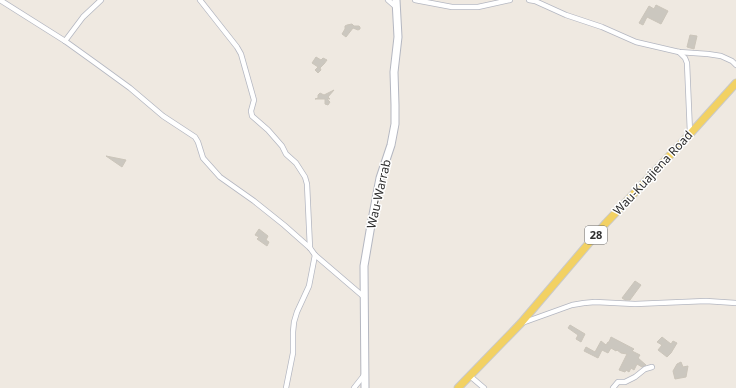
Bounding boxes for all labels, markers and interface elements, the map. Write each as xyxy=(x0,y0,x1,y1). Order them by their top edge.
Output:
street label: Wau-Kuajiena Road xyxy=(609,127,696,219)
street label: Wau-Warrab xyxy=(362,158,395,230)
road number: 28 xyxy=(585,226,607,244)

